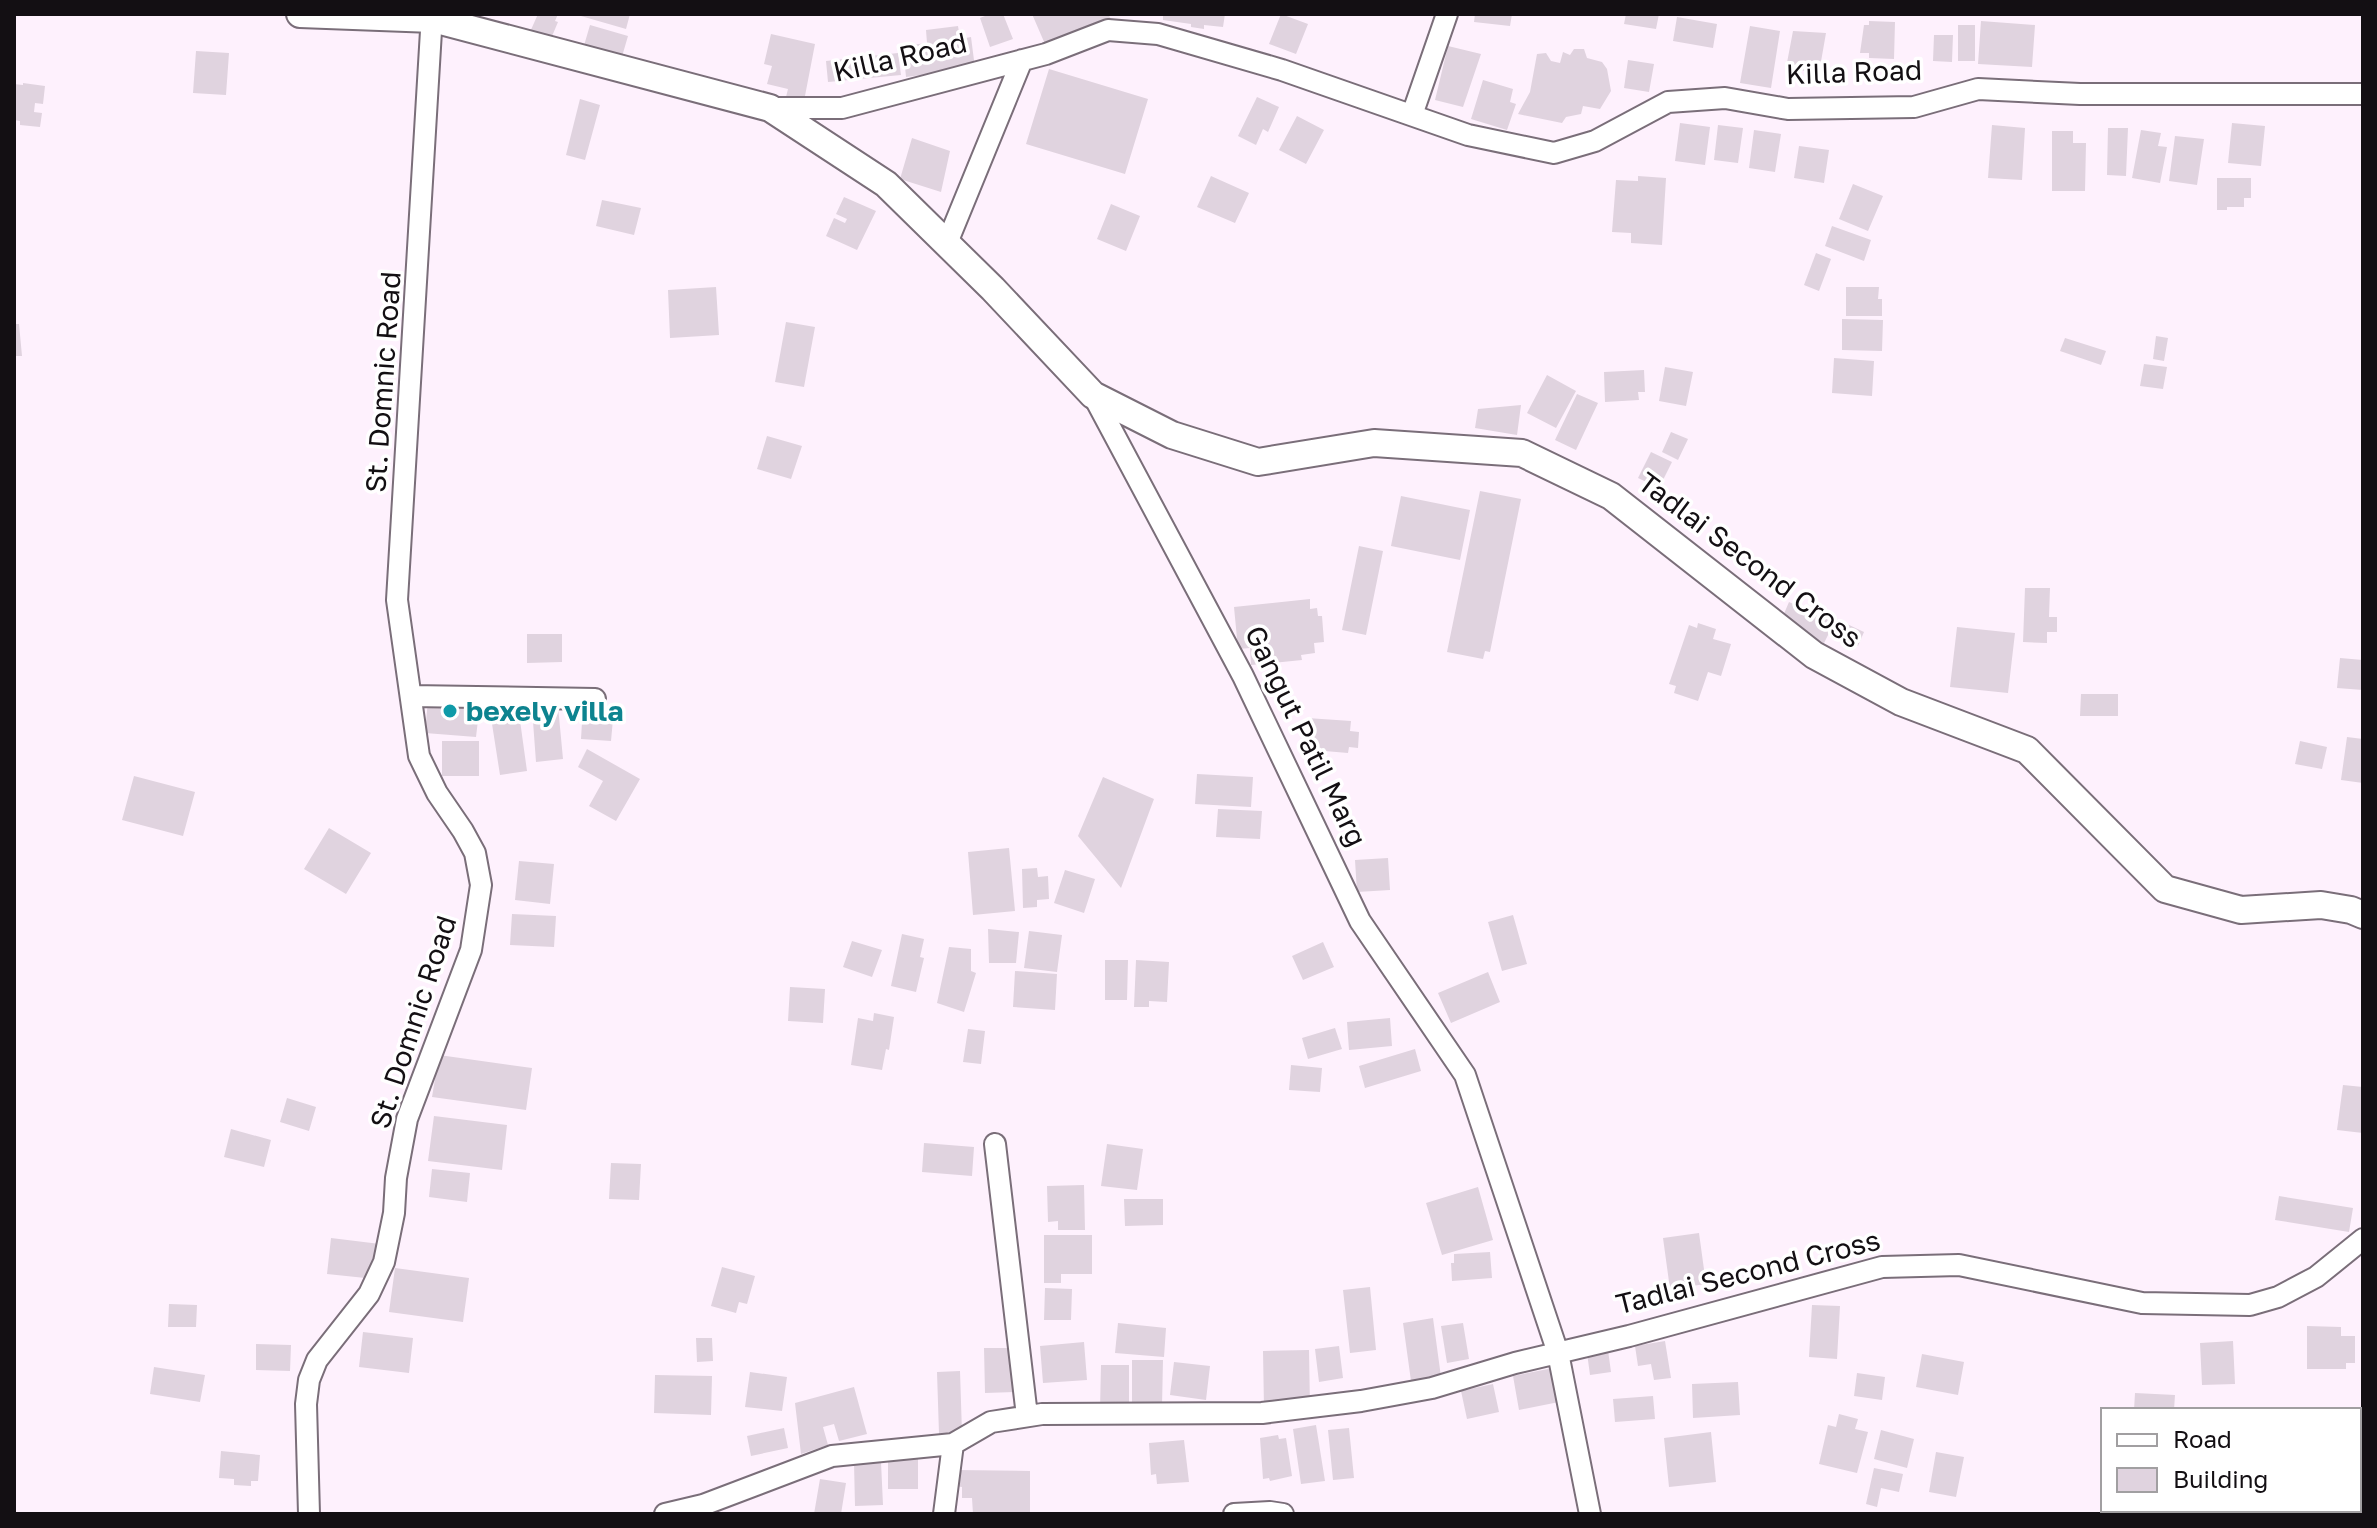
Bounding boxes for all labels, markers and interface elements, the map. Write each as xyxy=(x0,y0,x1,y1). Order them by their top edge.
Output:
street label: Killa Road xyxy=(830,25,970,88)
street label: Killa Road xyxy=(1785,53,1923,90)
street label: St. Domnic Road xyxy=(358,270,407,494)
street label: Tadlai Second Cross xyxy=(1632,465,1868,654)
street label: Gangut Patil Marg xyxy=(1239,620,1374,851)
place label: bexely villa xyxy=(466,694,623,727)
marker: bexely villa xyxy=(441,702,459,720)
street label: St. Domnic Road xyxy=(363,911,462,1132)
street label: Tadlai Second Cross xyxy=(1612,1223,1883,1320)
legend xyxy=(2101,1408,2361,1512)
text: Road xyxy=(2173,1424,2232,1453)
text: Building xyxy=(2173,1464,2268,1493)

